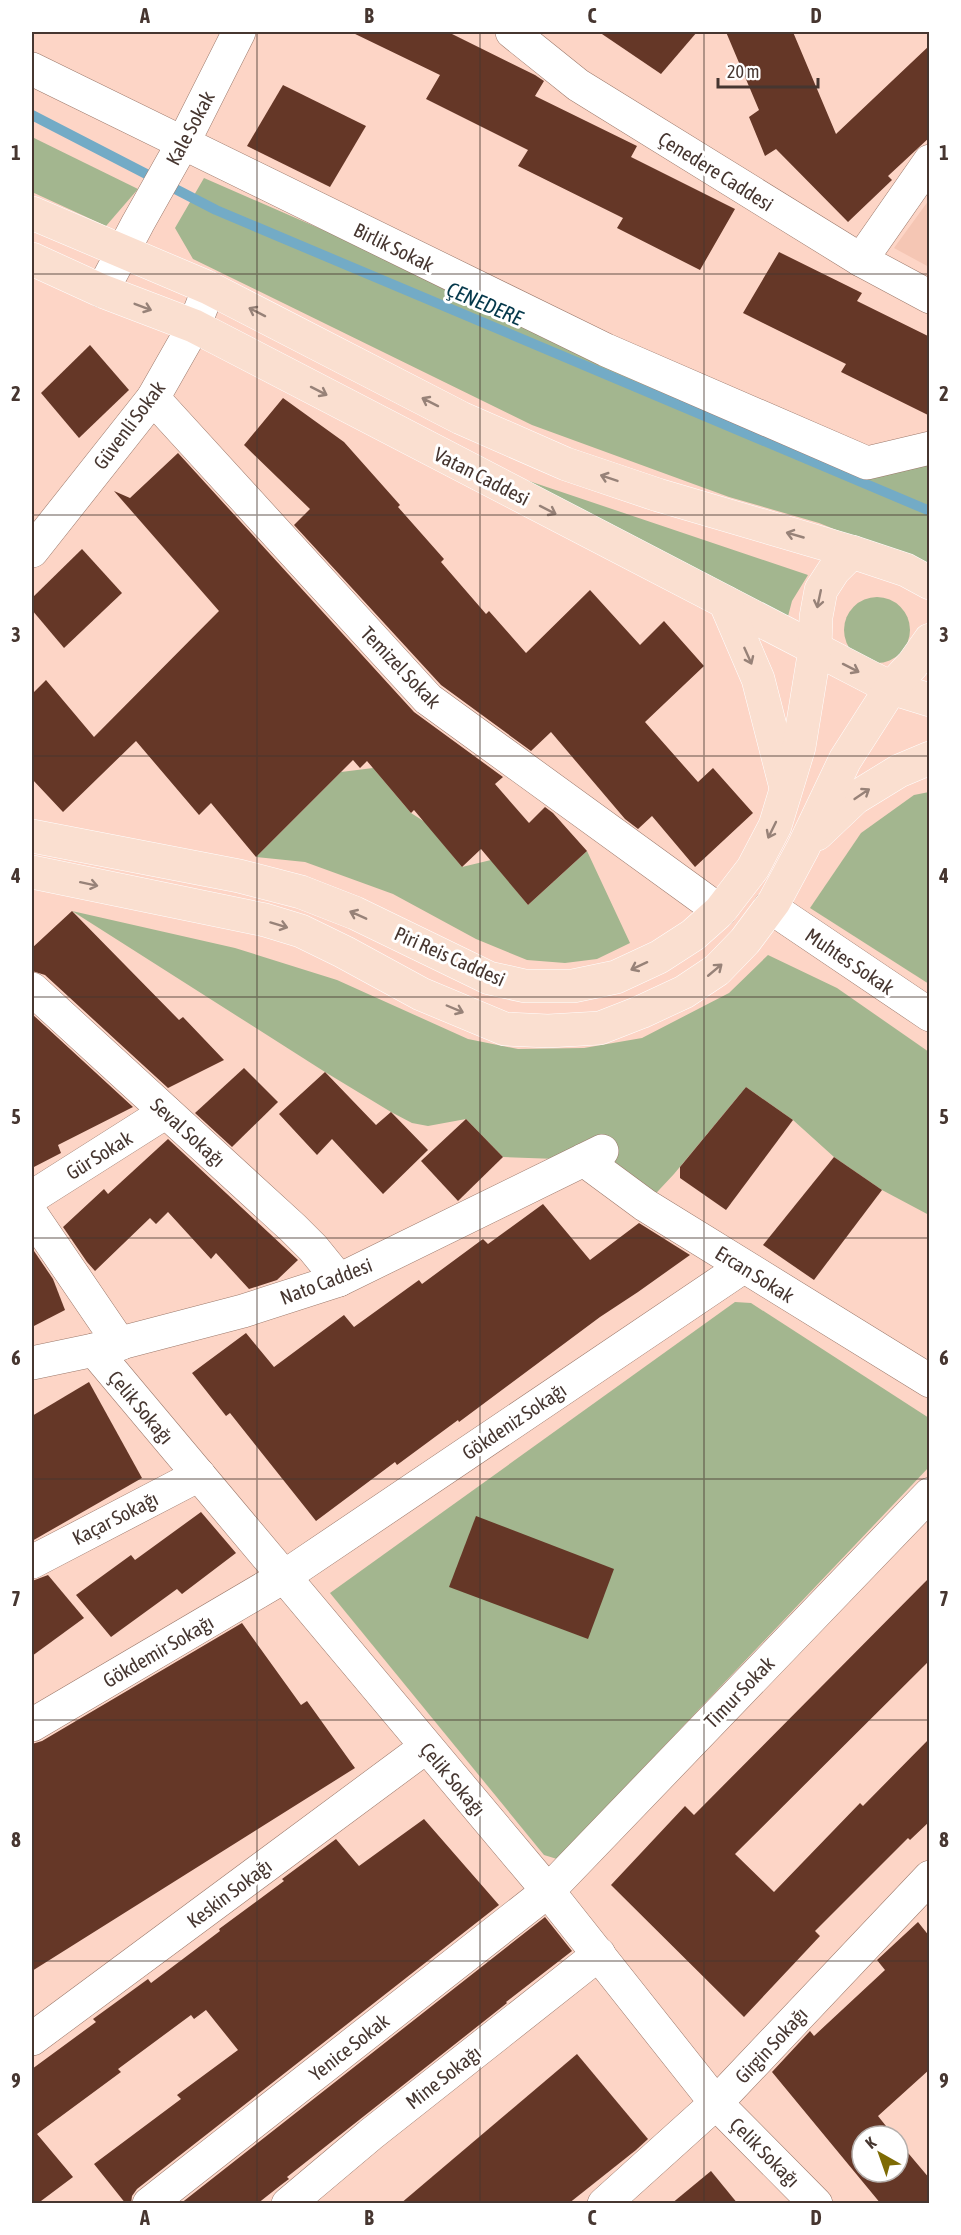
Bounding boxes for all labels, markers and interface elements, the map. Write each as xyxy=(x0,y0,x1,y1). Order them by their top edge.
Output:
text: A xyxy=(139,4,150,27)
text: B xyxy=(364,4,374,27)
text: C xyxy=(588,4,597,27)
text: D xyxy=(810,4,822,27)
scale bar xyxy=(718,51,818,89)
text: 20 m xyxy=(727,61,759,82)
street label: Kale Sokak xyxy=(161,87,219,169)
street label: Çenedere Caddesi xyxy=(654,127,778,215)
text: 1 xyxy=(11,141,21,164)
text: 1 xyxy=(939,141,949,164)
street label: Birlik Sokak xyxy=(350,218,438,276)
water label: ÇENEDERE xyxy=(444,276,527,330)
one-way arrow xyxy=(133,302,152,313)
one-way arrow xyxy=(248,306,266,317)
street label: Güvenli Sokak xyxy=(88,376,170,474)
text: 2 xyxy=(11,382,21,405)
text: 2 xyxy=(939,382,949,405)
one-way arrow xyxy=(309,386,327,397)
one-way arrow xyxy=(422,396,439,408)
street label: Vatan Caddesi xyxy=(430,442,534,510)
one-way arrow xyxy=(600,472,619,483)
one-way arrow xyxy=(538,505,556,516)
one-way arrow xyxy=(786,529,805,540)
one-way arrow xyxy=(813,590,825,609)
street label: Temizel Sokak xyxy=(356,621,446,713)
text: 3 xyxy=(11,623,21,646)
text: 3 xyxy=(939,623,949,646)
one-way arrow xyxy=(743,646,754,665)
one-way arrow xyxy=(842,662,860,674)
one-way arrow xyxy=(853,788,870,801)
one-way arrow xyxy=(766,821,778,839)
text: 4 xyxy=(10,864,21,887)
text: 4 xyxy=(938,864,949,887)
one-way arrow xyxy=(79,879,98,890)
one-way arrow xyxy=(349,908,367,920)
one-way arrow xyxy=(270,920,289,931)
street label: Piri Reis Caddesi xyxy=(391,921,509,991)
street label: Muhtes Sokak xyxy=(801,923,899,999)
one-way arrow xyxy=(631,961,649,972)
one-way arrow xyxy=(707,963,723,976)
one-way arrow xyxy=(446,1004,464,1015)
street label: Seval Sokağı xyxy=(146,1093,230,1171)
text: 5 xyxy=(11,1105,21,1128)
text: 5 xyxy=(939,1105,949,1128)
street label: Gür Sokak xyxy=(62,1126,136,1184)
street label: Ercan Sokak xyxy=(711,1241,799,1307)
street label: Nato Caddesi xyxy=(277,1253,375,1309)
text: 6 xyxy=(11,1346,21,1369)
text: 6 xyxy=(939,1346,949,1369)
street label: Çelik Sokağı xyxy=(104,1366,178,1448)
street label: Gökdeniz Sokağı xyxy=(458,1378,570,1464)
street label: Kaçar Sokağı xyxy=(68,1487,162,1549)
text: 7 xyxy=(11,1587,21,1610)
text: 7 xyxy=(939,1587,949,1610)
street label: Gökdemir Sokağı xyxy=(99,1610,217,1692)
street label: Timur Sokak xyxy=(699,1651,779,1732)
street label: Çelik Sokağı xyxy=(416,1738,490,1820)
text: 8 xyxy=(11,1828,21,1851)
text: 8 xyxy=(939,1828,949,1851)
street label: Keskin Sokağı xyxy=(182,1854,276,1932)
street label: Girgin Sokağı xyxy=(730,2002,812,2088)
street label: Yenice Sokak xyxy=(304,2009,394,2085)
street label: Mine Sokağı xyxy=(401,2041,485,2113)
text: 9 xyxy=(11,2069,21,2092)
text: 9 xyxy=(939,2069,949,2092)
street label: Çelik Sokağı xyxy=(726,2113,804,2191)
north arrow xyxy=(850,2124,910,2184)
text: K xyxy=(862,2133,879,2152)
text: A xyxy=(139,2206,150,2229)
text: B xyxy=(364,2206,374,2229)
text: C xyxy=(588,2206,597,2229)
text: D xyxy=(810,2206,822,2229)

